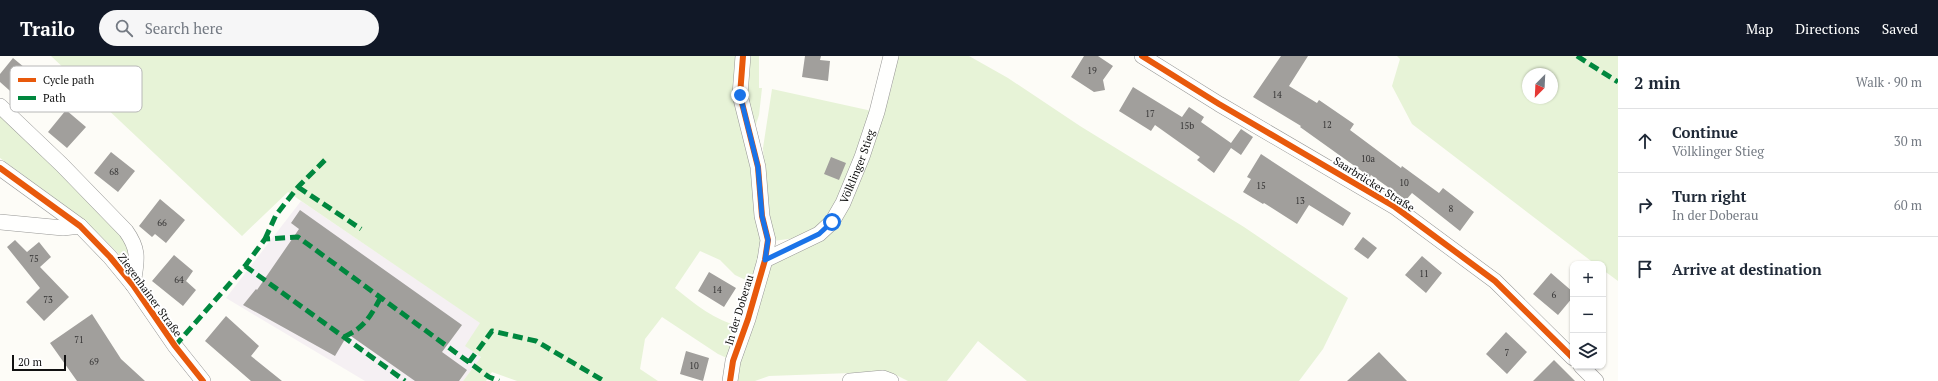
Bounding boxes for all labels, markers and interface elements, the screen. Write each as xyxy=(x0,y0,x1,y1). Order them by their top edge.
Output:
search box xyxy=(99,10,379,46)
text: Trailo xyxy=(20,16,75,41)
icon: search xyxy=(113,17,135,39)
text: Search here xyxy=(145,18,223,38)
text: Map xyxy=(1746,19,1773,38)
text: Directions xyxy=(1795,19,1860,38)
text: Saved xyxy=(1882,19,1918,38)
house number: 19 xyxy=(1087,65,1097,77)
legend xyxy=(10,66,142,112)
north arrow xyxy=(1522,68,1558,104)
text: 2 min xyxy=(1634,71,1681,94)
text: Cycle path xyxy=(43,73,95,87)
text: Walk · 90 m xyxy=(1856,73,1922,91)
route end xyxy=(731,86,749,104)
house number: 14 xyxy=(1272,89,1282,101)
text: Path xyxy=(43,91,66,105)
house number: 17 xyxy=(1145,108,1155,120)
house number: 12 xyxy=(1322,119,1332,131)
house number: 15b xyxy=(1180,120,1194,132)
text: Continue xyxy=(1672,122,1738,142)
street label: Völklinger Stieg xyxy=(837,127,878,205)
icon: ahead xyxy=(1634,130,1656,152)
text: 30 m xyxy=(1894,132,1922,150)
text: Völklinger Stieg xyxy=(1672,142,1764,160)
street label: Saarbrücker Straße xyxy=(1331,153,1418,215)
house number: 10a xyxy=(1361,153,1376,165)
house number: 68 xyxy=(109,166,119,178)
house number: 10 xyxy=(1399,177,1409,189)
house number: 15 xyxy=(1256,180,1266,192)
text: Turn right xyxy=(1672,186,1747,206)
icon: right xyxy=(1634,194,1656,216)
house number: 13 xyxy=(1295,195,1305,207)
text: 60 m xyxy=(1894,196,1922,214)
house number: 8 xyxy=(1449,203,1454,215)
text: In der Doberau xyxy=(1672,206,1758,224)
route start xyxy=(823,213,841,231)
house number: 66 xyxy=(157,217,167,229)
street label: Ziegenhainer Straße xyxy=(115,250,185,340)
house number: 75 xyxy=(29,253,39,265)
icon: arrive xyxy=(1634,258,1656,280)
text: Arrive at destination xyxy=(1672,259,1822,279)
map controls xyxy=(1570,261,1606,369)
button: + xyxy=(1570,261,1606,297)
house number: 11 xyxy=(1419,268,1429,280)
street label: In der Doberau xyxy=(722,272,757,347)
house number: 64 xyxy=(174,274,184,286)
house number: 14 xyxy=(712,284,722,296)
house number: 6 xyxy=(1552,289,1557,301)
house number: 73 xyxy=(43,294,53,306)
button: − xyxy=(1570,297,1606,333)
button: layers xyxy=(1570,333,1606,369)
house number: 71 xyxy=(74,334,84,346)
house number: 7 xyxy=(1505,347,1510,359)
scale bar xyxy=(12,353,66,372)
text: 20 m xyxy=(18,355,42,369)
house number: 69 xyxy=(89,356,99,368)
house number: 10 xyxy=(689,360,699,372)

